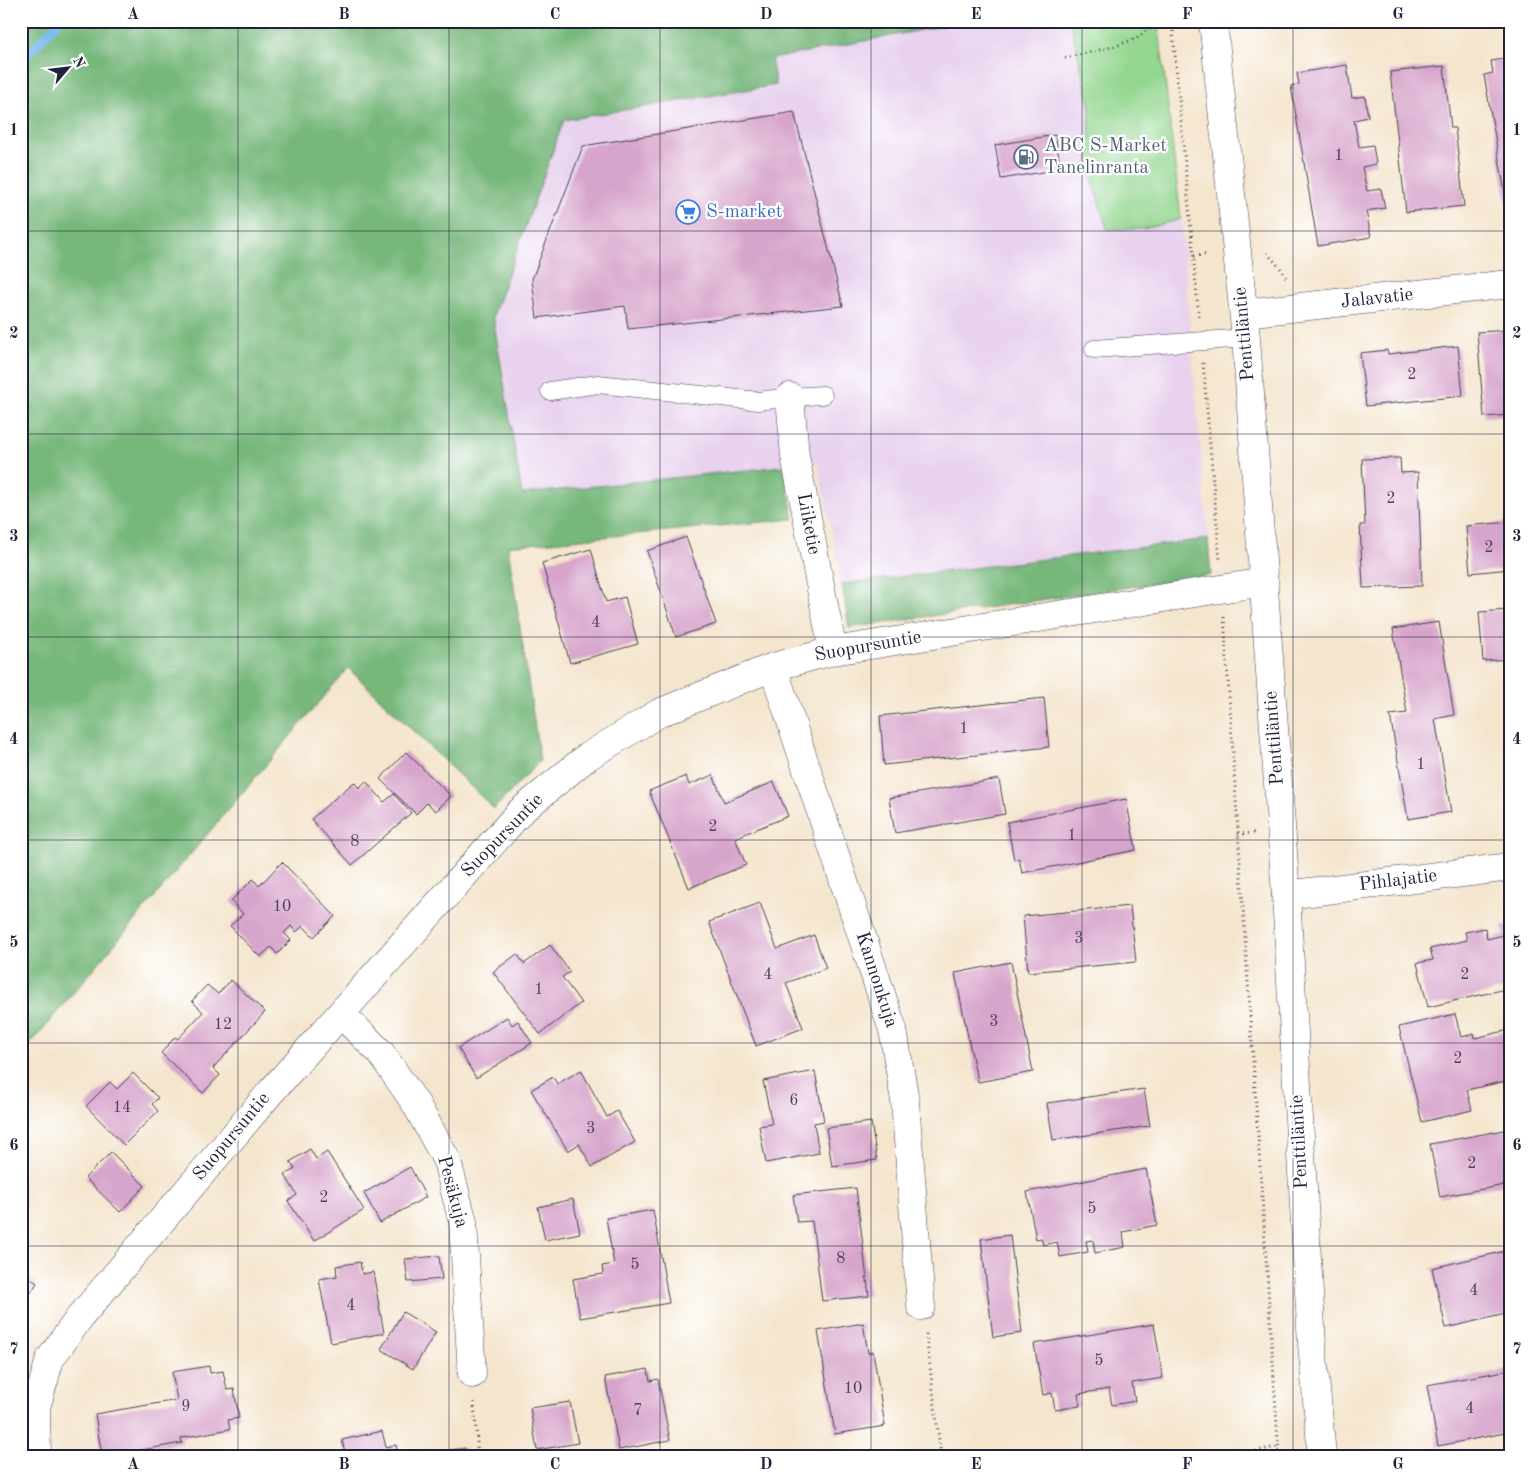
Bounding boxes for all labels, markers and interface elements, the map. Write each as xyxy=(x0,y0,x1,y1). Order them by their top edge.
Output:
text: A xyxy=(127,7,139,23)
text: B xyxy=(338,7,350,23)
text: C xyxy=(550,7,560,23)
text: D xyxy=(760,7,772,23)
text: E xyxy=(970,7,982,23)
text: F xyxy=(1182,7,1193,23)
text: G xyxy=(1392,7,1404,23)
north arrow xyxy=(42,42,92,92)
text: N xyxy=(70,54,87,71)
text: 1 xyxy=(9,123,19,139)
text: 1 xyxy=(1512,123,1522,139)
place label: ABC S-Market Tanelinranta xyxy=(1044,137,1167,178)
fuel station icon: ABC S-Market Tanelinranta xyxy=(1013,144,1039,170)
house number: 1 xyxy=(1334,148,1344,164)
supermarket icon: S-market xyxy=(675,199,701,225)
place label: S-market xyxy=(706,203,782,222)
street label: Penttiläntie xyxy=(1231,286,1259,382)
street label: Jalavatie xyxy=(1340,286,1414,312)
text: 2 xyxy=(9,326,19,342)
text: 2 xyxy=(1512,326,1522,342)
house number: 2 xyxy=(1407,367,1417,383)
house number: 2 xyxy=(1386,491,1396,507)
street label: Liiketie xyxy=(793,492,823,556)
text: 3 xyxy=(9,529,19,545)
text: 3 xyxy=(1512,529,1522,545)
house number: 2 xyxy=(1484,540,1494,556)
house number: 4 xyxy=(591,615,601,631)
street label: Suopursuntie xyxy=(813,628,923,666)
street label: Penttiläntie xyxy=(1262,690,1288,786)
house number: 1 xyxy=(959,721,969,737)
text: 4 xyxy=(9,732,19,748)
text: 4 xyxy=(1512,732,1522,748)
house number: 1 xyxy=(1416,757,1426,773)
street label: Suopursuntie xyxy=(459,790,547,882)
house number: 2 xyxy=(708,819,718,835)
house number: 1 xyxy=(1067,828,1077,844)
house number: 8 xyxy=(350,834,360,850)
street label: Pihlajatie xyxy=(1358,867,1438,895)
house number: 10 xyxy=(273,899,291,915)
street label: Kannonkuja xyxy=(852,930,901,1031)
house number: 3 xyxy=(1074,931,1084,947)
text: 5 xyxy=(9,935,19,951)
text: 5 xyxy=(1512,935,1522,951)
house number: 4 xyxy=(763,967,773,983)
house number: 2 xyxy=(1460,967,1470,983)
house number: 1 xyxy=(534,982,544,998)
house number: 3 xyxy=(989,1014,999,1030)
house number: 12 xyxy=(214,1017,232,1033)
house number: 2 xyxy=(1453,1051,1463,1067)
street label: Suopursuntie xyxy=(190,1089,274,1185)
house number: 6 xyxy=(789,1093,799,1109)
street label: Penttiläntie xyxy=(1288,1094,1312,1190)
house number: 14 xyxy=(113,1100,131,1116)
house number: 3 xyxy=(586,1121,596,1137)
text: 6 xyxy=(9,1138,19,1154)
text: 6 xyxy=(1512,1138,1522,1154)
street label: Pesäkuja xyxy=(433,1154,471,1231)
house number: 2 xyxy=(1467,1156,1477,1172)
house number: 2 xyxy=(319,1190,329,1206)
house number: 5 xyxy=(1087,1201,1097,1217)
house number: 8 xyxy=(836,1251,846,1267)
house number: 5 xyxy=(630,1257,640,1273)
house number: 4 xyxy=(1469,1283,1479,1299)
house number: 4 xyxy=(346,1298,356,1314)
text: 7 xyxy=(9,1342,19,1358)
text: 7 xyxy=(1512,1342,1522,1358)
house number: 5 xyxy=(1094,1353,1104,1369)
house number: 10 xyxy=(844,1381,862,1397)
house number: 9 xyxy=(181,1399,191,1415)
house number: 4 xyxy=(1465,1401,1475,1417)
house number: 7 xyxy=(633,1403,643,1419)
text: A xyxy=(127,1457,139,1473)
text: B xyxy=(338,1457,350,1473)
text: C xyxy=(550,1457,560,1473)
text: D xyxy=(760,1457,772,1473)
text: E xyxy=(970,1457,982,1473)
text: F xyxy=(1182,1457,1193,1473)
text: G xyxy=(1392,1457,1404,1473)

